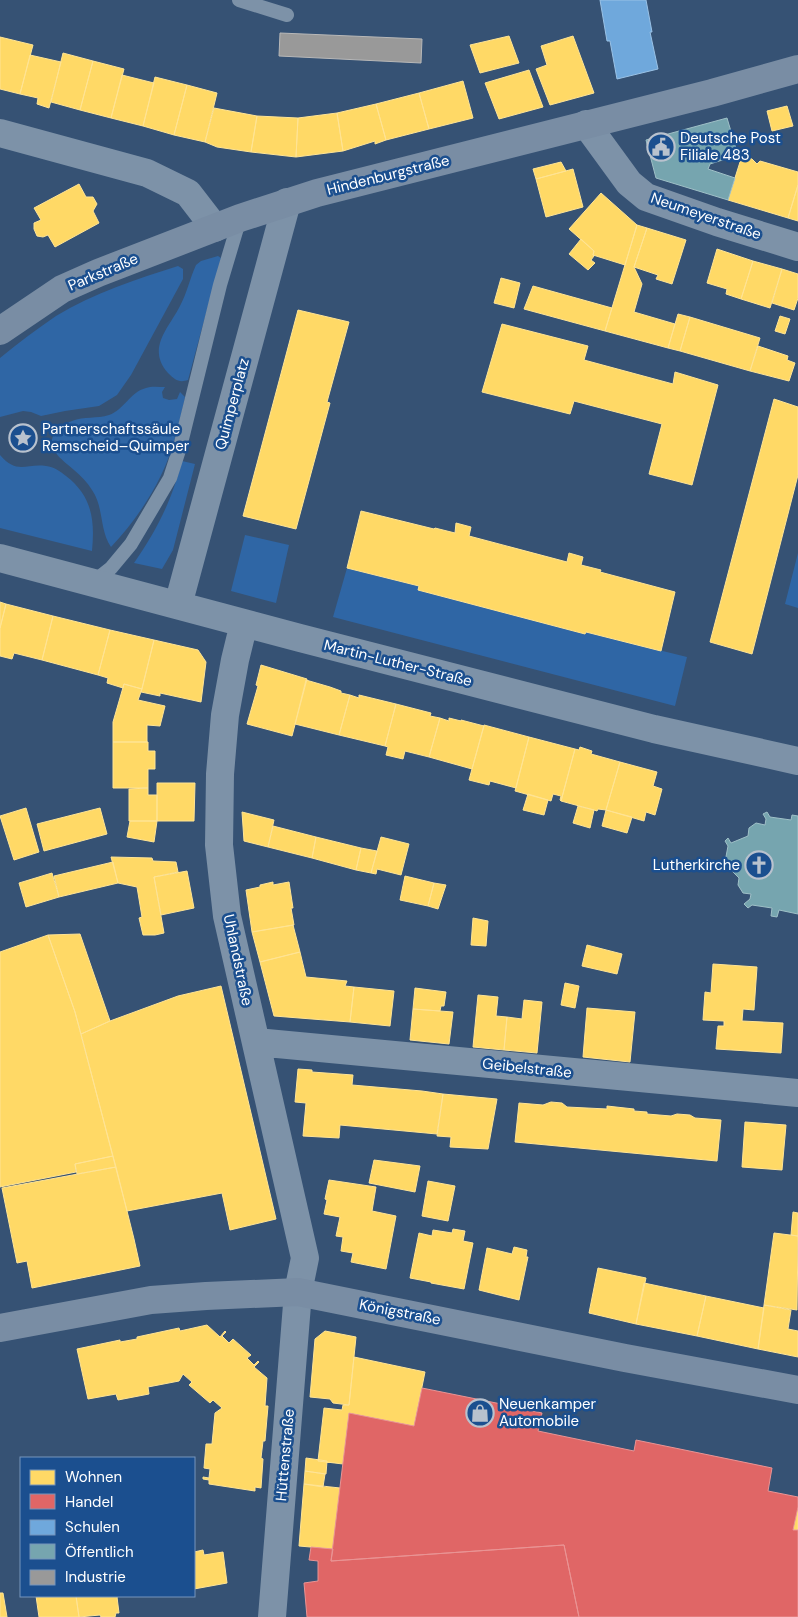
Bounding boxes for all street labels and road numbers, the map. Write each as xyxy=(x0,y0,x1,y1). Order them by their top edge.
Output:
street label: Hindenburgstraße xyxy=(325,150,451,200)
street label: Neumeyerstraße xyxy=(648,188,764,244)
street label: Parkstraße xyxy=(65,248,141,296)
street label: Quimperplatz xyxy=(210,356,254,452)
street label: Martin-Luther-Straße xyxy=(322,635,474,691)
street label: Uhlandstraße xyxy=(219,912,257,1008)
street label: Geibelstraße xyxy=(481,1053,573,1083)
street label: Königstraße xyxy=(357,1294,443,1330)
street label: Hüttenstraße xyxy=(271,1408,299,1502)

